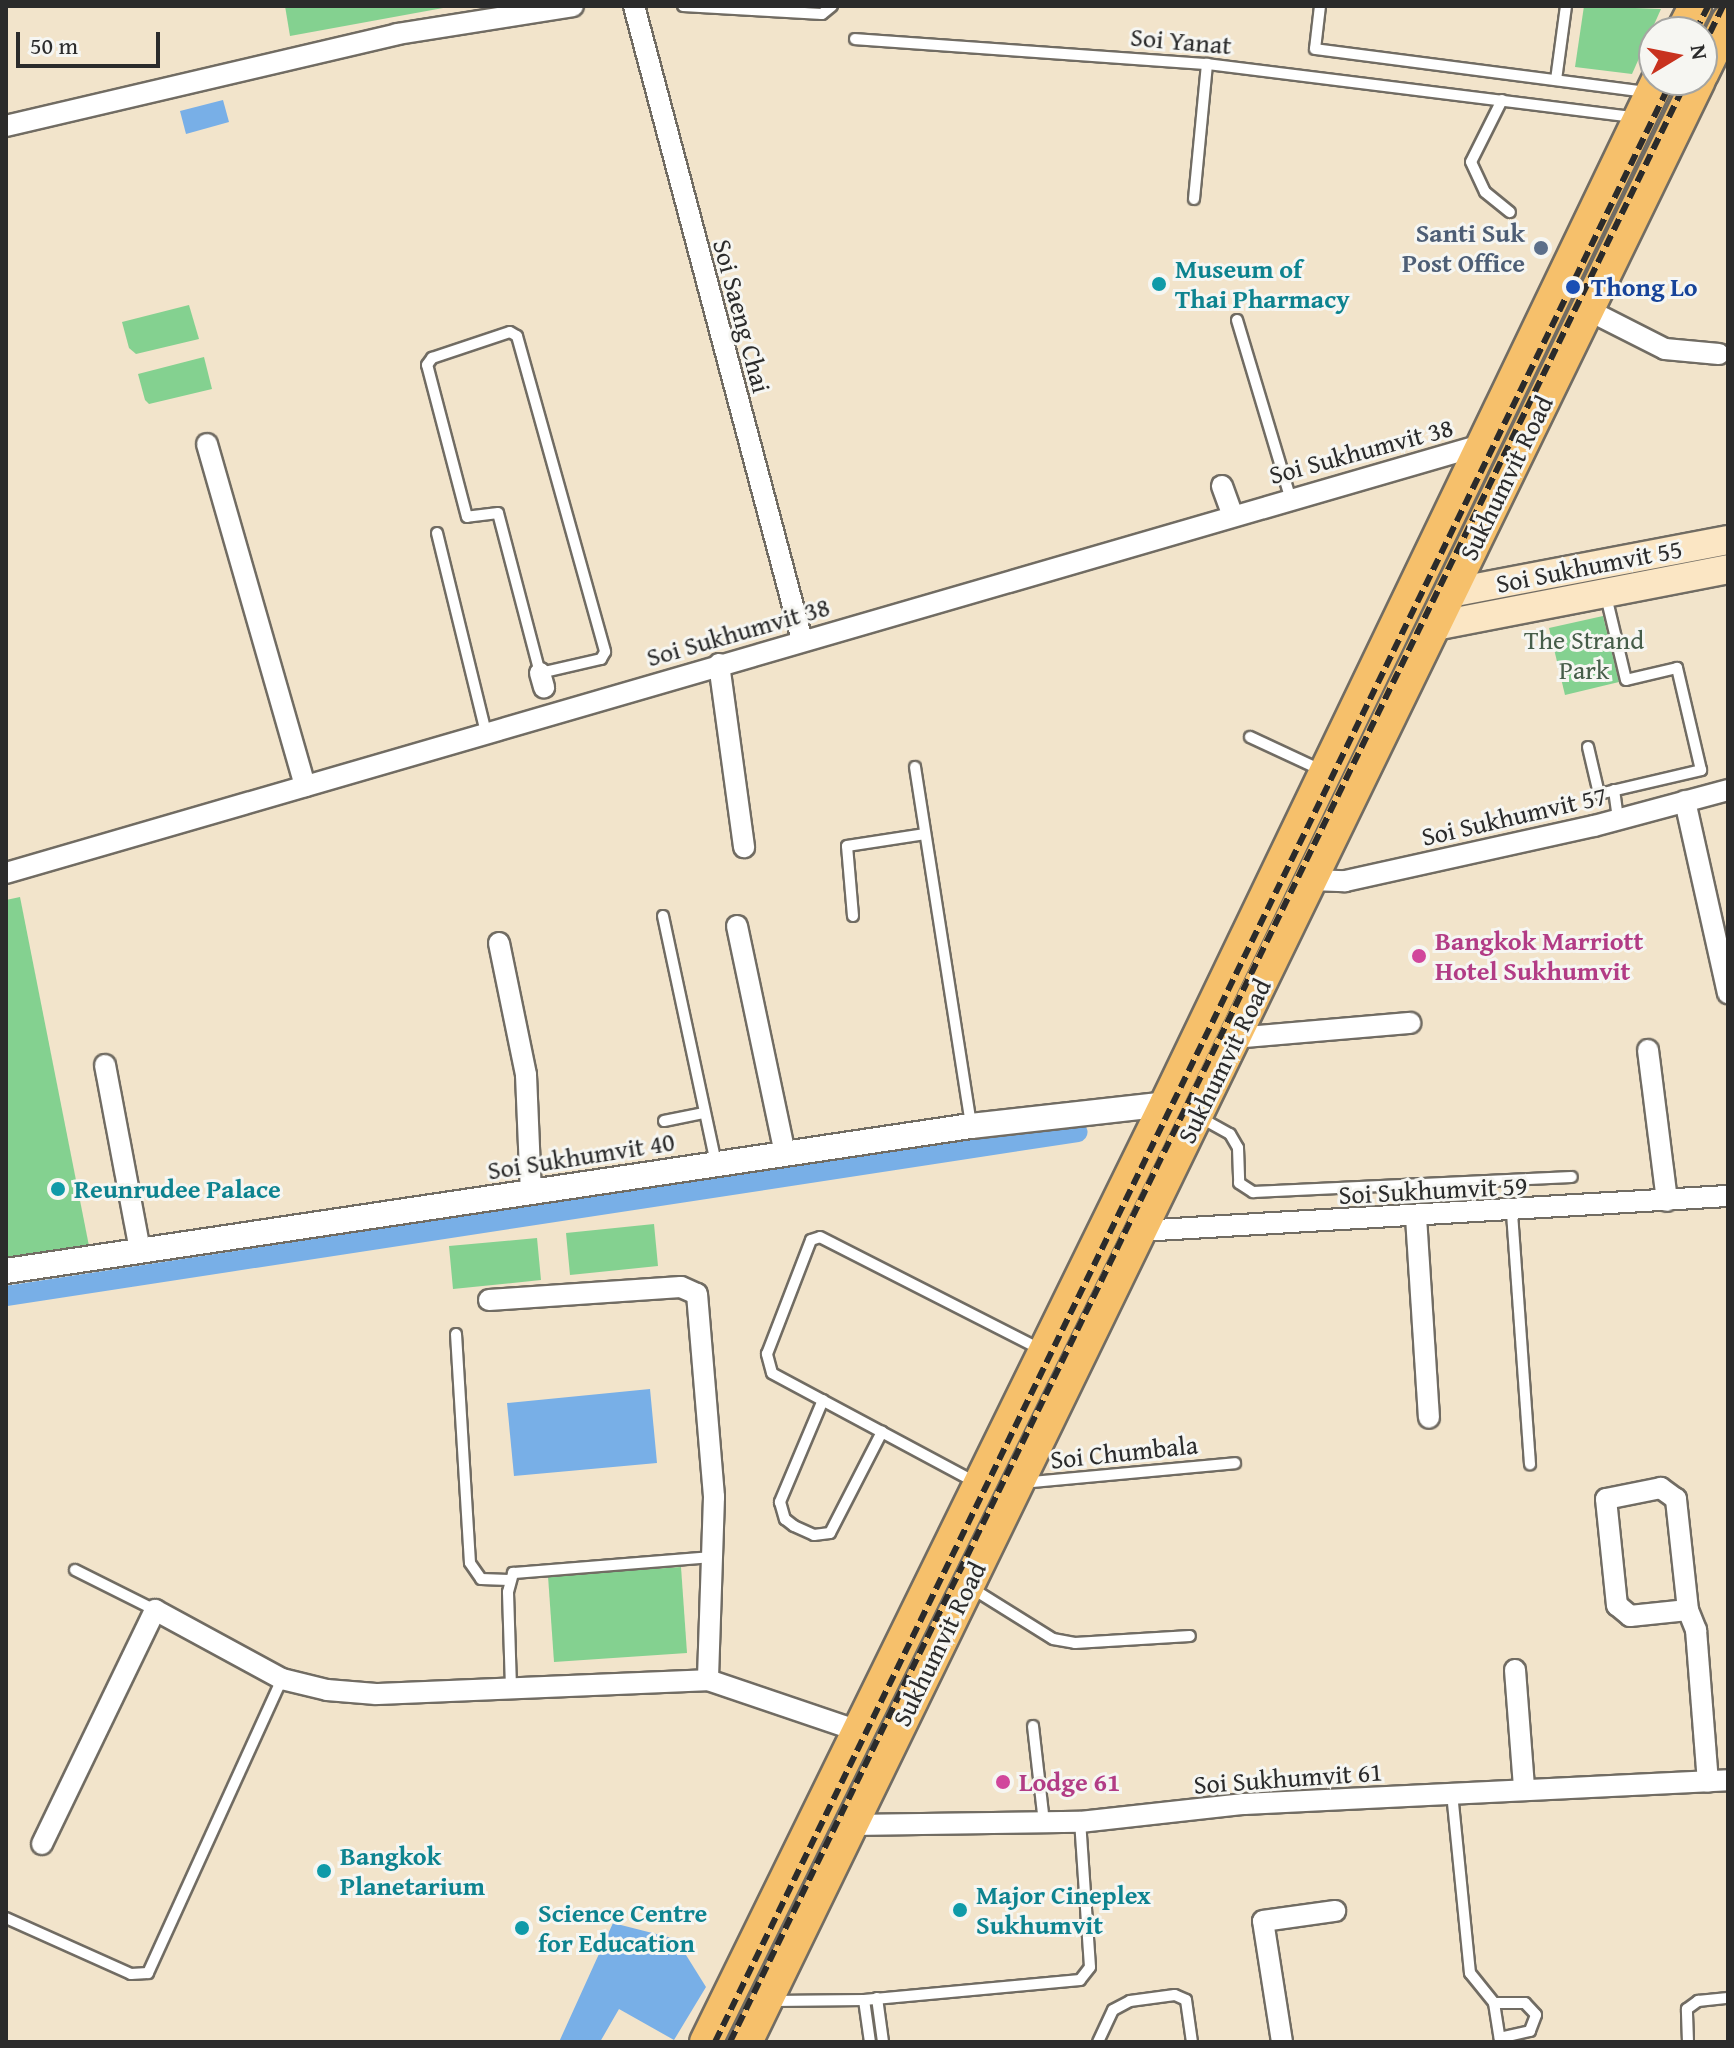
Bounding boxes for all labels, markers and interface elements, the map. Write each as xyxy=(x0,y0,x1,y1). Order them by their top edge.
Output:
scale bar xyxy=(20,16,164,66)
north arrow xyxy=(1638,16,1718,96)
street label: Soi Yanat xyxy=(1129,21,1233,61)
text: 50 m xyxy=(30,28,78,63)
text: N xyxy=(1683,42,1717,62)
place label: Santi Suk Post Office xyxy=(1402,217,1525,278)
street label: Soi Saeng Chai xyxy=(707,236,777,396)
marker: Santi Suk Post Office xyxy=(1532,239,1550,257)
place label: Museum of Thai Pharmacy xyxy=(1175,253,1350,314)
place label: Thong Lo xyxy=(1591,271,1698,303)
marker: Museum of Thai Pharmacy xyxy=(1150,275,1168,293)
marker: Thong Lo xyxy=(1562,276,1584,298)
street label: Sukhumvit Road xyxy=(1453,391,1559,565)
street label: Soi Sukhumvit 38 xyxy=(1266,411,1456,491)
street label: Soi Sukhumvit 55 xyxy=(1493,533,1685,599)
street label: Soi Sukhumvit 38 xyxy=(643,591,833,673)
park label: The Strand Park xyxy=(1524,624,1644,686)
street label: Soi Sukhumvit 57 xyxy=(1418,780,1610,852)
place label: Bangkok Marriott Hotel Sukhumvit xyxy=(1435,925,1643,986)
marker: Bangkok Marriott Hotel Sukhumvit xyxy=(1410,947,1428,965)
street label: Sukhumvit Road xyxy=(1171,974,1277,1148)
street label: Soi Sukhumvit 40 xyxy=(485,1126,677,1186)
street label: Soi Sukhumvit 59 xyxy=(1338,1169,1528,1211)
place label: Reunrudee Palace xyxy=(74,1173,281,1205)
marker: Reunrudee Palace xyxy=(49,1180,67,1198)
street label: Soi Chumbala xyxy=(1049,1429,1199,1475)
street label: Sukhumvit Road xyxy=(886,1557,992,1731)
street label: Soi Sukhumvit 61 xyxy=(1193,1756,1383,1800)
place label: Lodge 61 xyxy=(1019,1766,1120,1798)
marker: Lodge 61 xyxy=(994,1773,1012,1791)
place label: Bangkok Planetarium xyxy=(340,1840,485,1902)
marker: Bangkok Planetarium xyxy=(315,1862,333,1880)
place label: Major Cineplex Sukhumvit xyxy=(976,1879,1151,1940)
place label: Science Centre for Education xyxy=(538,1897,707,1958)
marker: Major Cineplex Sukhumvit xyxy=(951,1901,969,1919)
marker: Science Centre for Education xyxy=(513,1919,531,1937)

